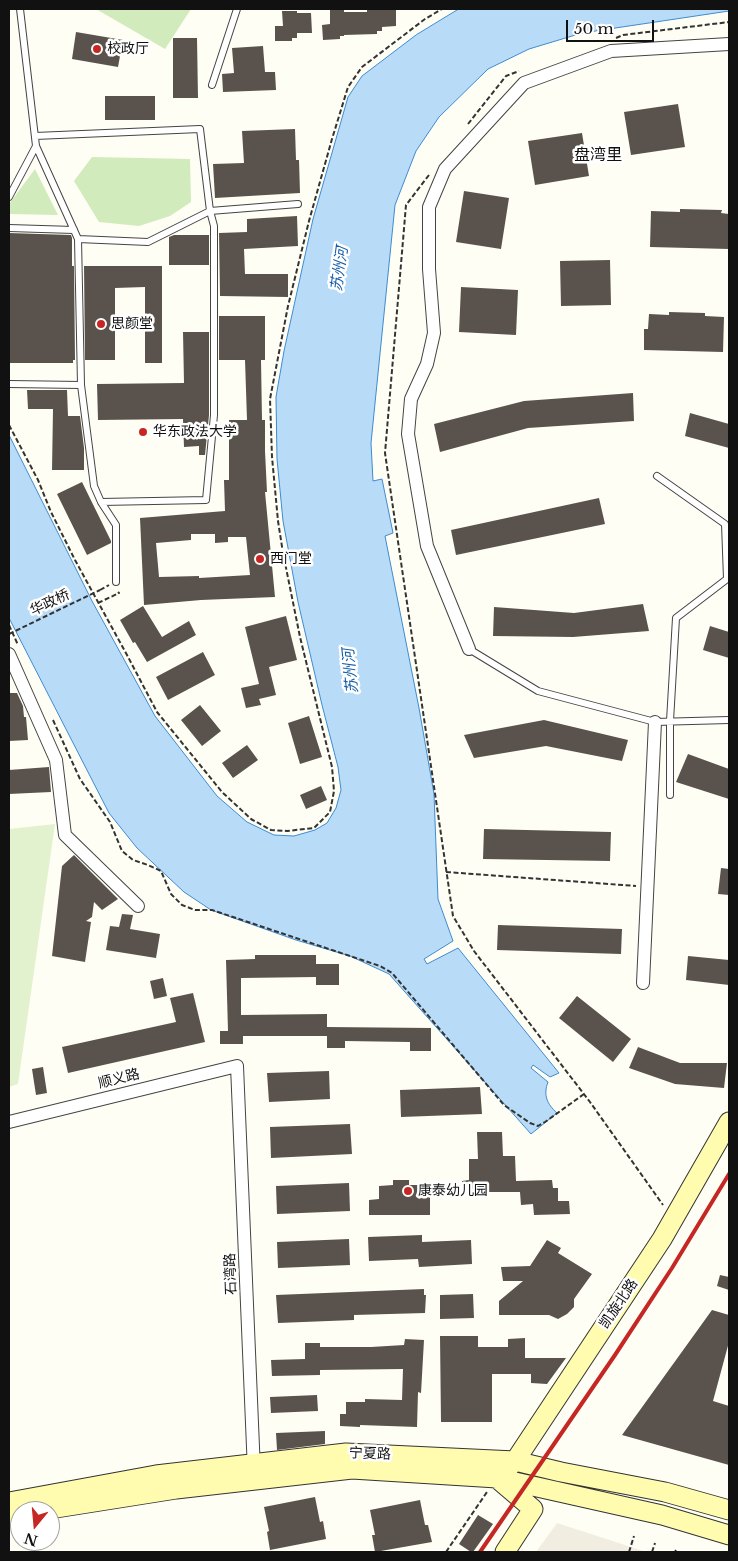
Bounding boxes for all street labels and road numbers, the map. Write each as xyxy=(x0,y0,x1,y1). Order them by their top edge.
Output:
street label: 华政桥 xyxy=(27,587,73,619)
street label: 顺义路 xyxy=(97,1066,141,1092)
street label: 石湾路 xyxy=(222,1253,240,1295)
street label: 凯旋北路 xyxy=(596,1276,642,1332)
street label: 宁夏路 xyxy=(349,1445,391,1463)

